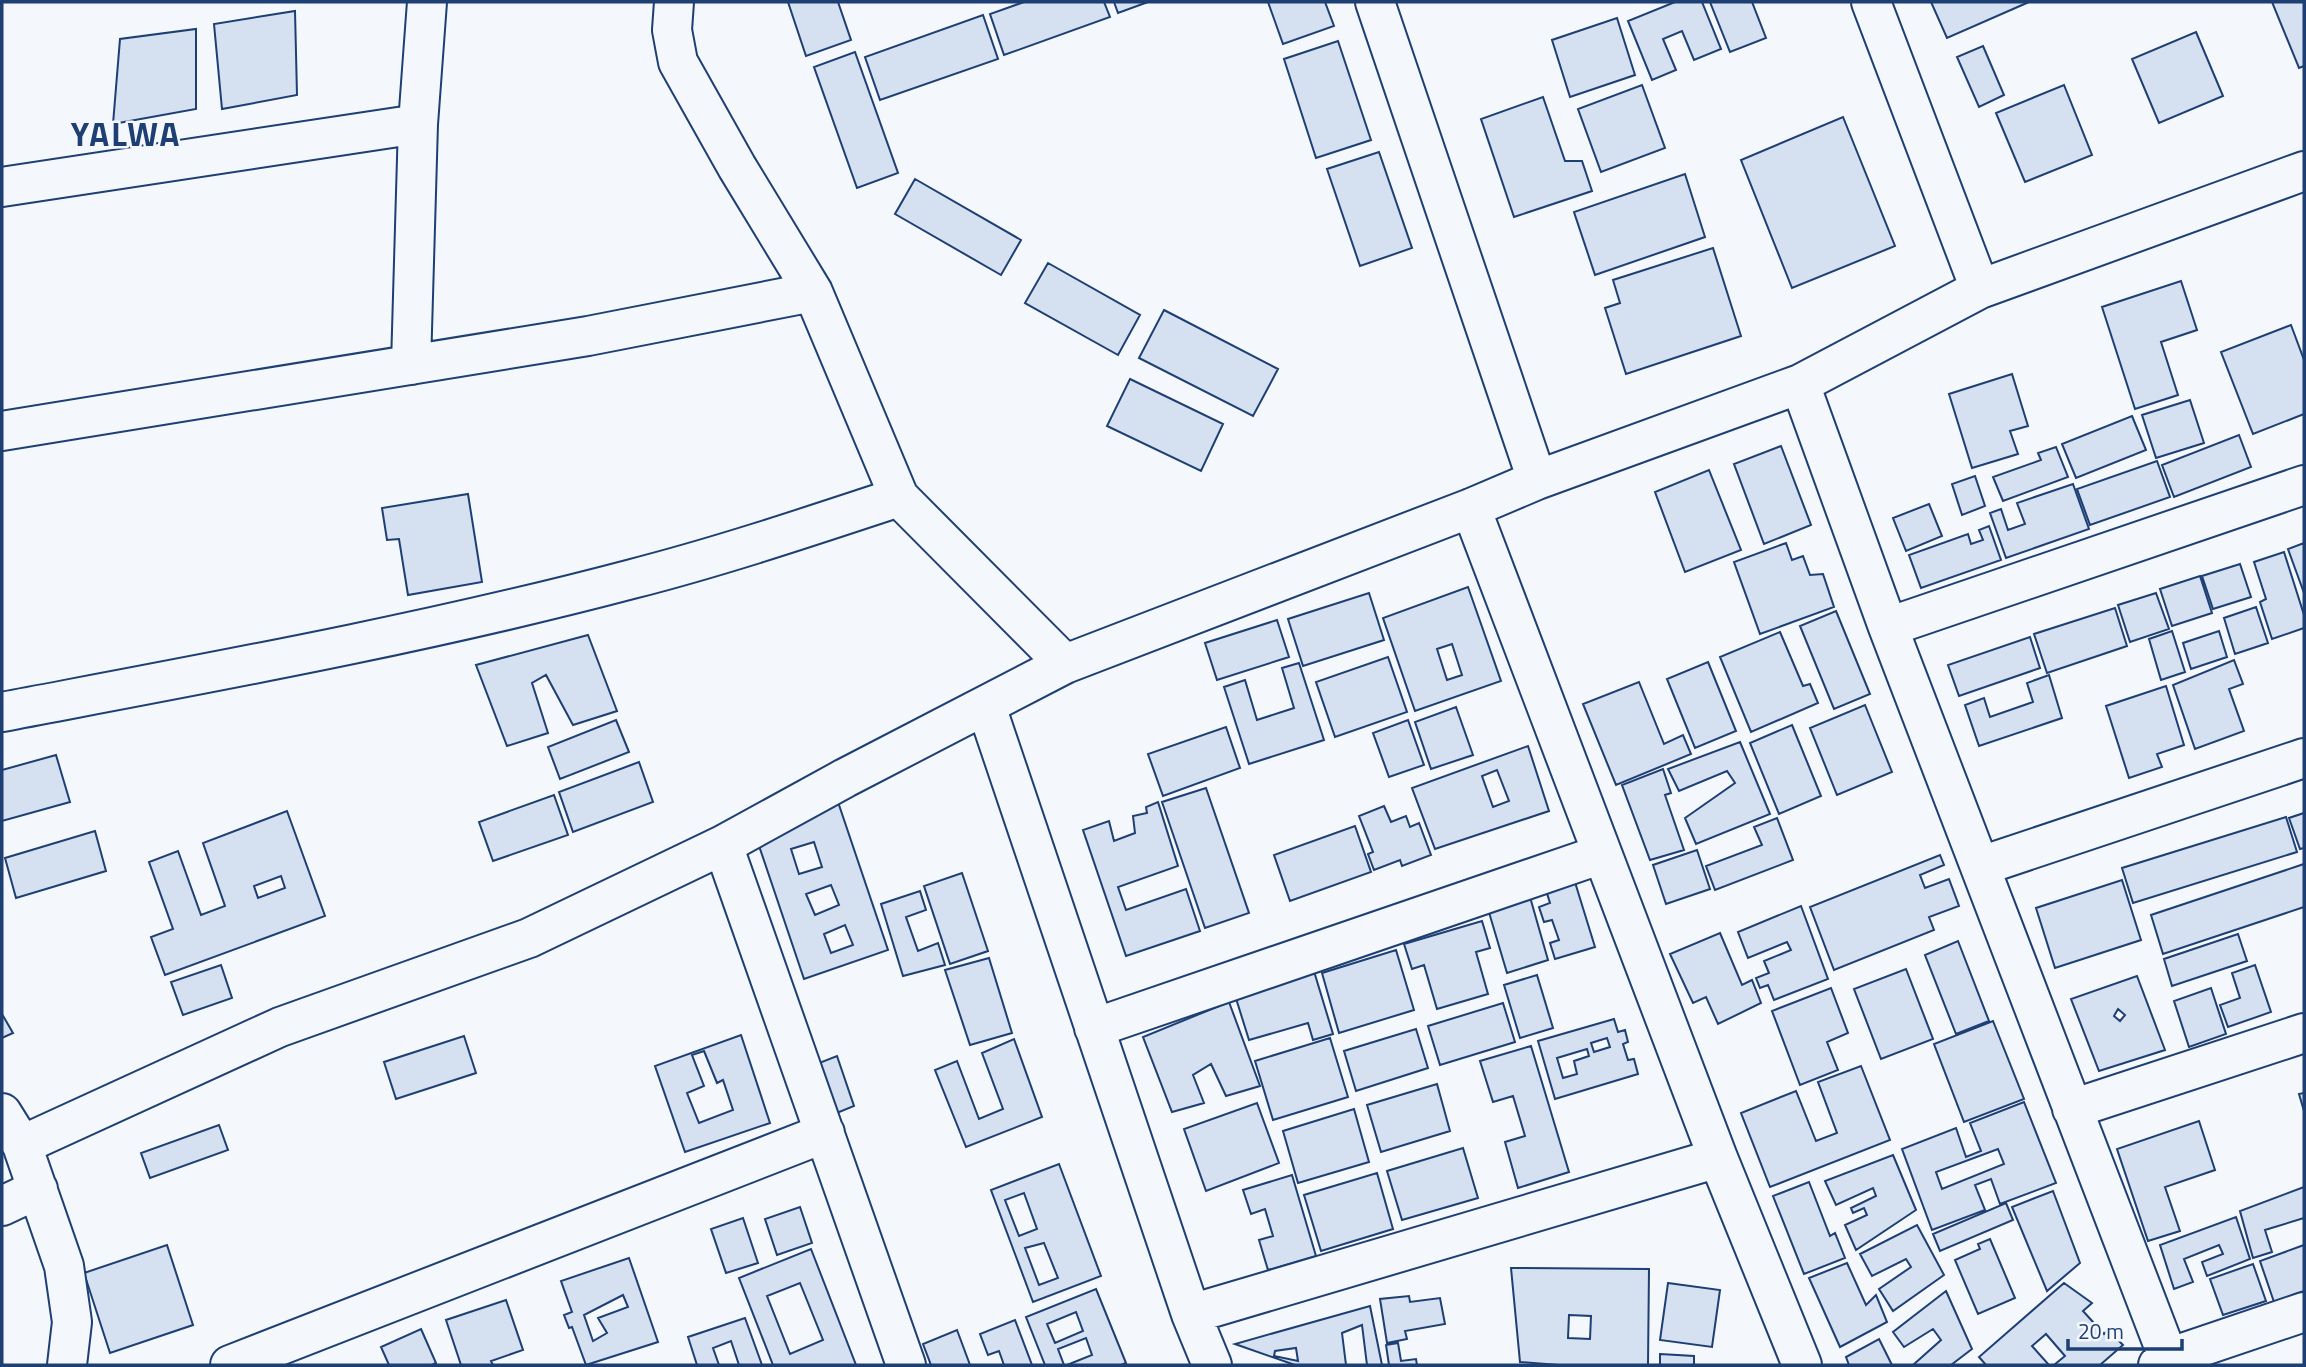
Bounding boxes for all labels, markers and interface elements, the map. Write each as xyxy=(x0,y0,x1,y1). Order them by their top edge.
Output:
district label: YALWA xyxy=(71,109,181,159)
scale bar xyxy=(2068,1308,2182,1352)
text: 20 m xyxy=(2078,1315,2124,1347)

